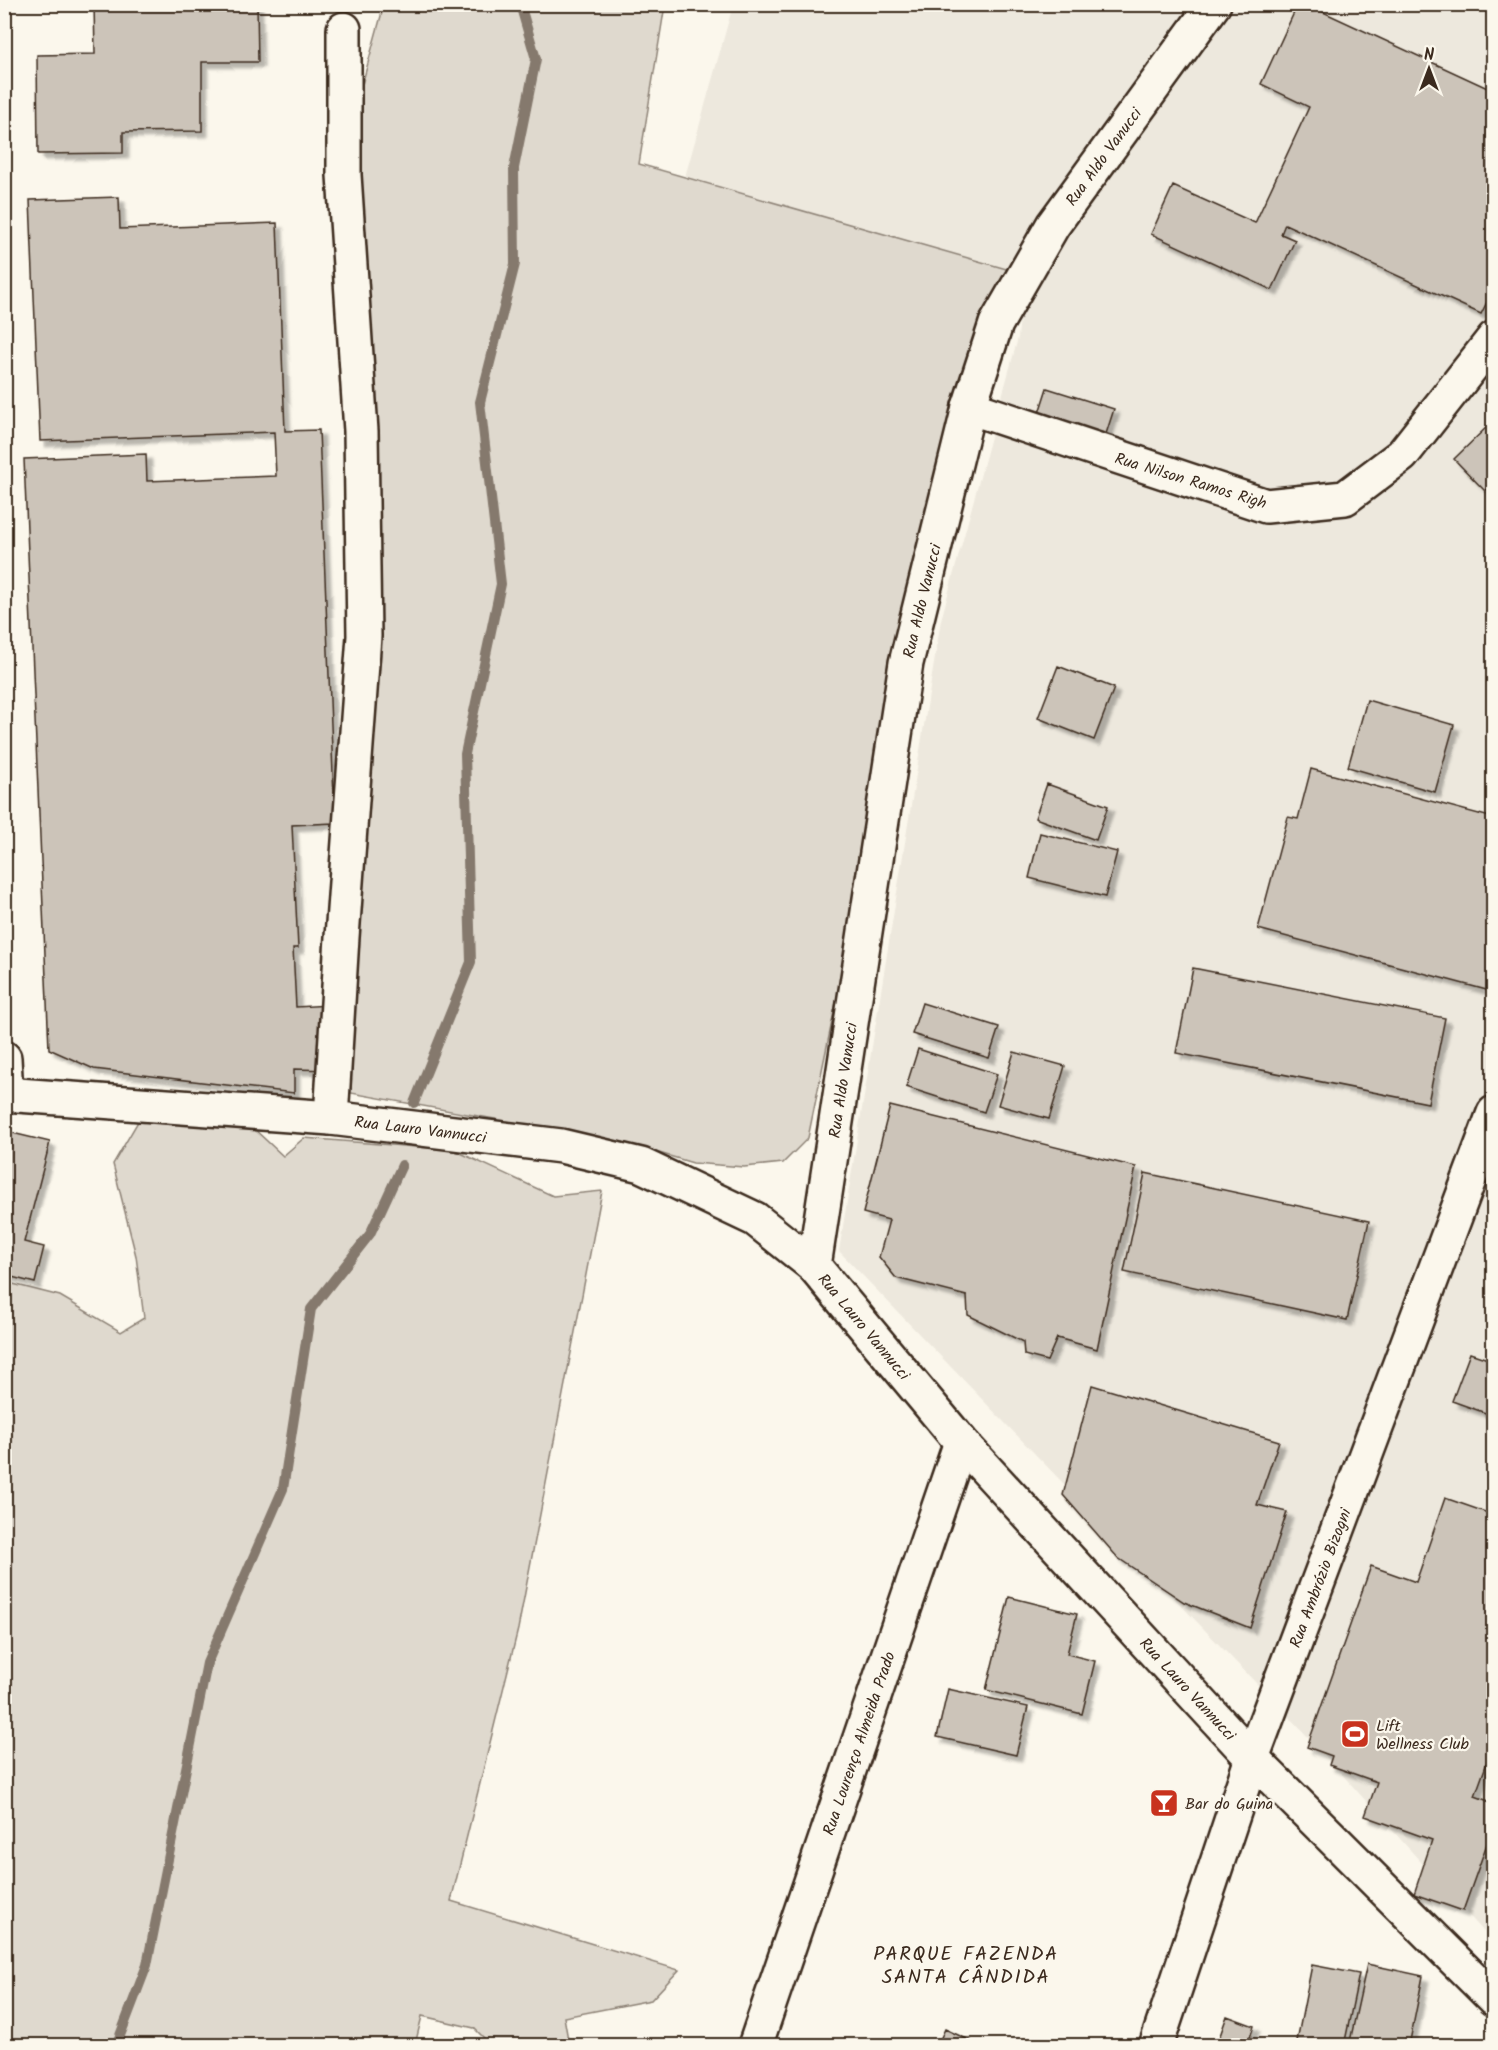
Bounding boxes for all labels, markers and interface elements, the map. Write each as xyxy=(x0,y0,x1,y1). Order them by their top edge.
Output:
north arrow xyxy=(1399,39,1459,99)
text: N xyxy=(1424,43,1434,68)
street label: Rua Aldo Vanucci xyxy=(1060,102,1149,212)
street label: Rua Nilson Ramos Righ xyxy=(1111,446,1270,516)
street label: Rua Aldo Vanucci xyxy=(897,540,949,661)
street label: Rua Aldo Vanucci xyxy=(823,1020,865,1140)
street label: Rua Lauro Vannucci xyxy=(353,1110,489,1151)
street label: Rua Lauro Vannucci xyxy=(811,1268,916,1387)
street label: Rua Ambrózio Bizogni xyxy=(1283,1504,1359,1652)
street label: Rua Lauro Vannucci xyxy=(1133,1632,1242,1748)
street label: Rua Lourenço Almeida Prado xyxy=(817,1648,903,1839)
place label: Lift Wellness Club xyxy=(1376,1714,1470,1757)
sports icon: Lift Wellness Club xyxy=(1339,1718,1371,1750)
bar icon: Bar do Guina xyxy=(1148,1787,1180,1819)
place label: Bar do Guina xyxy=(1185,1792,1273,1817)
district label: PARQUE FAZENDA SANTA CÂNDIDA xyxy=(873,1939,1059,1994)

